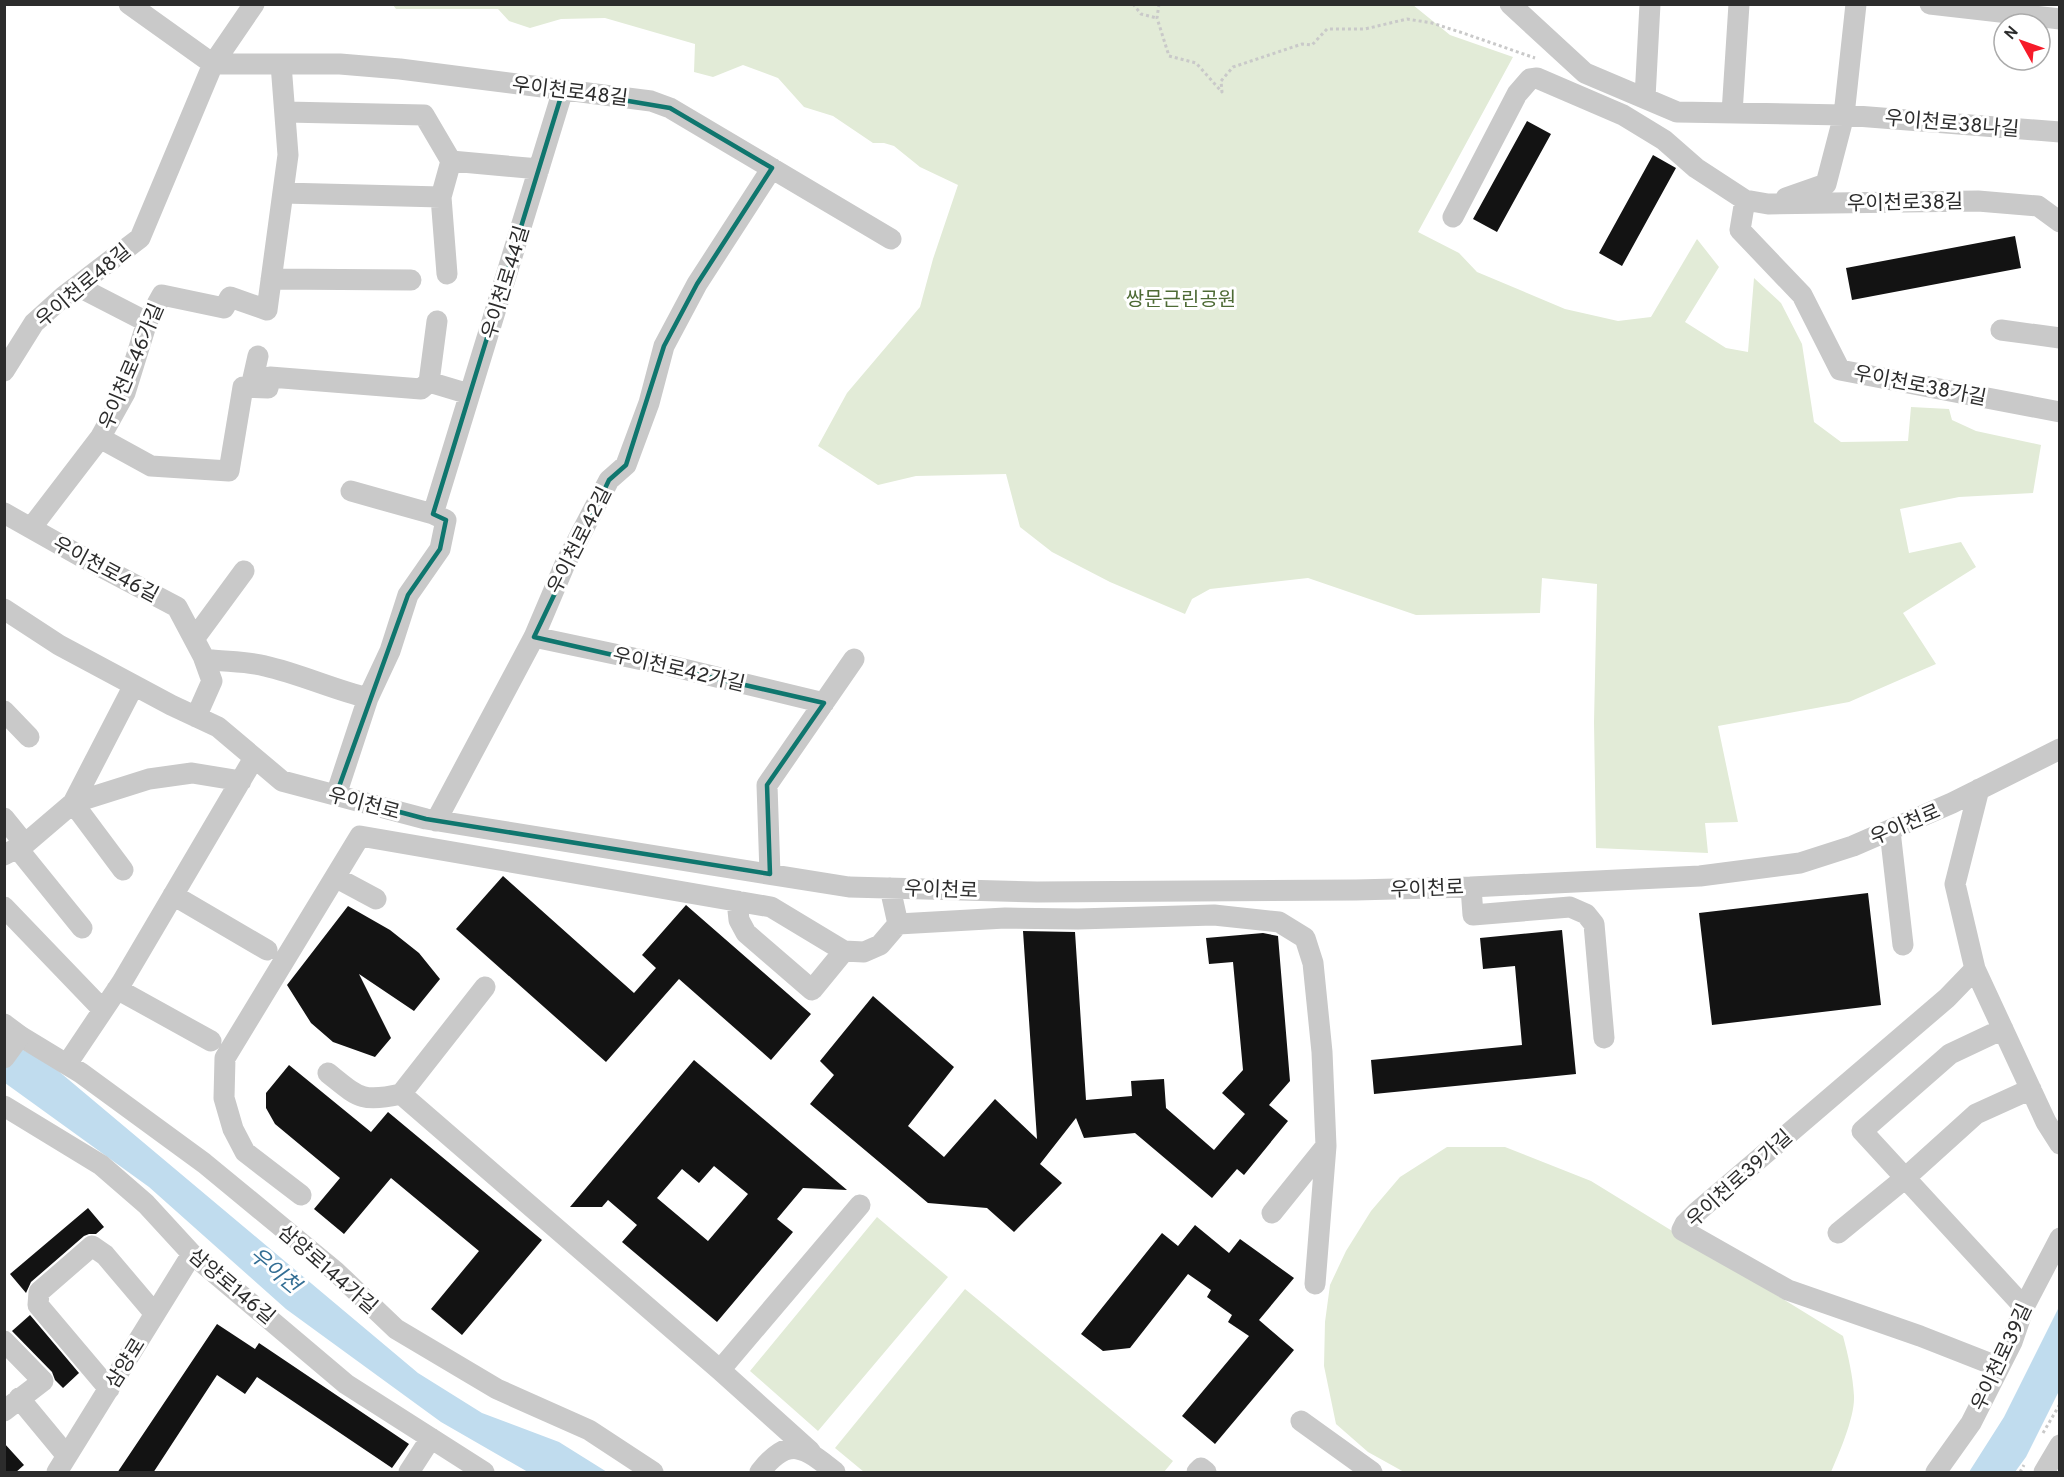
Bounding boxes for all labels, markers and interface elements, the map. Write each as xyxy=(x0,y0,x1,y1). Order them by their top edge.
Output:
north arrow xyxy=(1992,12,2052,72)
text: N xyxy=(2001,23,2023,44)
street label: 우이천로48길 xyxy=(510,73,629,113)
street label: 우이천로38나길 xyxy=(1884,106,2020,144)
street label: 우이천로38길 xyxy=(1847,190,1963,218)
street label: 우이천로44길 xyxy=(477,223,536,342)
street label: 우이천로48길 xyxy=(31,239,137,334)
park label: 쌍문근린공원 xyxy=(1126,288,1236,314)
street label: 우이천로46가길 xyxy=(95,300,171,434)
street label: 우이천로38가길 xyxy=(1851,361,1988,413)
street label: 우이천로42길 xyxy=(543,483,619,599)
street label: 우이천로46길 xyxy=(48,532,163,610)
street label: 우이천로42가길 xyxy=(610,643,747,699)
street label: 우이천로 xyxy=(325,783,402,827)
street label: 우이천로 xyxy=(1867,799,1945,852)
street label: 우이천로 xyxy=(1390,876,1464,904)
street label: 우이천로 xyxy=(904,877,978,905)
street label: 우이천로39가길 xyxy=(1682,1125,1799,1234)
street label: 삼양로144가길 xyxy=(271,1220,382,1321)
water label: 우이천 xyxy=(243,1242,307,1302)
street label: 삼양로146길 xyxy=(182,1244,279,1331)
street label: 우이천로39길 xyxy=(1967,1300,2039,1416)
street label: 삼양로 xyxy=(101,1334,152,1394)

